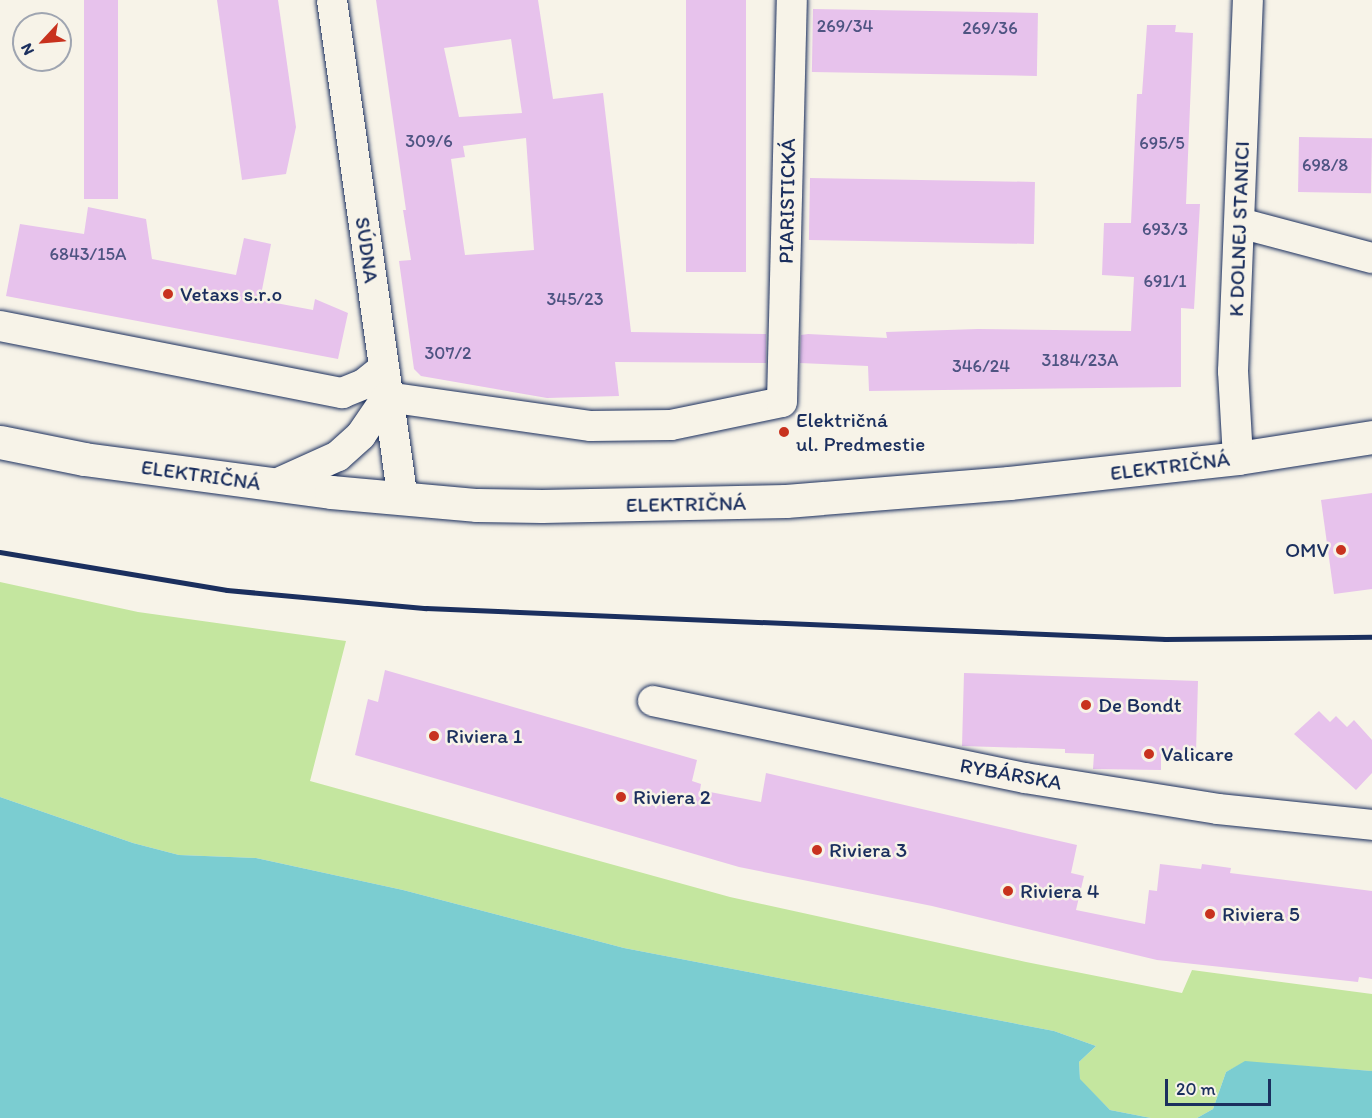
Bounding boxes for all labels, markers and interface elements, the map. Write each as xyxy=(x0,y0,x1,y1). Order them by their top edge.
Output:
north arrow xyxy=(12,12,72,72)
house number: 269/34 xyxy=(817,15,873,37)
house number: 269/36 xyxy=(962,17,1018,39)
text: N xyxy=(16,40,38,58)
house number: 309/6 xyxy=(405,130,453,152)
house number: 695/5 xyxy=(1139,132,1185,154)
street label: PIARISTICKÁ xyxy=(773,138,801,264)
street label: K DOLNEJ STANICI xyxy=(1223,140,1255,318)
house number: 698/8 xyxy=(1302,154,1348,176)
street label: SÚDNA xyxy=(350,215,384,285)
house number: 693/3 xyxy=(1142,218,1188,240)
house number: 6843/15A xyxy=(50,243,126,265)
house number: 691/1 xyxy=(1143,270,1187,292)
place label: Vetaxs s.r.o xyxy=(180,281,282,307)
marker: Vetaxs s.r.o xyxy=(161,287,175,301)
house number: 345/23 xyxy=(547,288,603,310)
house number: 307/2 xyxy=(425,342,471,364)
house number: 3184/23A xyxy=(1041,349,1119,371)
house number: 346/24 xyxy=(952,355,1010,377)
place label: Električná ul. Predmestie xyxy=(796,407,925,457)
marker: Električná ul. Predmestie xyxy=(777,425,791,439)
street label: ELEKTRIČNÁ xyxy=(1109,446,1231,486)
street label: ELEKTRIČNÁ xyxy=(140,454,262,496)
street label: ELEKTRIČNÁ xyxy=(626,490,746,518)
place label: OMV xyxy=(1285,537,1329,563)
marker: OMV xyxy=(1334,543,1348,557)
place label: De Bondt xyxy=(1098,692,1182,718)
marker: De Bondt xyxy=(1079,698,1093,712)
place label: Riviera 1 xyxy=(446,723,523,749)
marker: Riviera 1 xyxy=(427,729,441,743)
place label: Valicare xyxy=(1161,741,1234,767)
marker: Valicare xyxy=(1142,747,1156,761)
street label: RYBÁRSKA xyxy=(958,753,1064,795)
place label: Riviera 2 xyxy=(633,784,711,810)
marker: Riviera 2 xyxy=(614,790,628,804)
place label: Riviera 3 xyxy=(829,837,907,863)
marker: Riviera 3 xyxy=(810,843,824,857)
place label: Riviera 4 xyxy=(1020,878,1099,904)
marker: Riviera 4 xyxy=(1001,884,1015,898)
place label: Riviera 5 xyxy=(1222,901,1300,927)
marker: Riviera 5 xyxy=(1203,907,1217,921)
scale bar xyxy=(1168,1067,1274,1105)
text: 20 m xyxy=(1176,1078,1216,1100)

